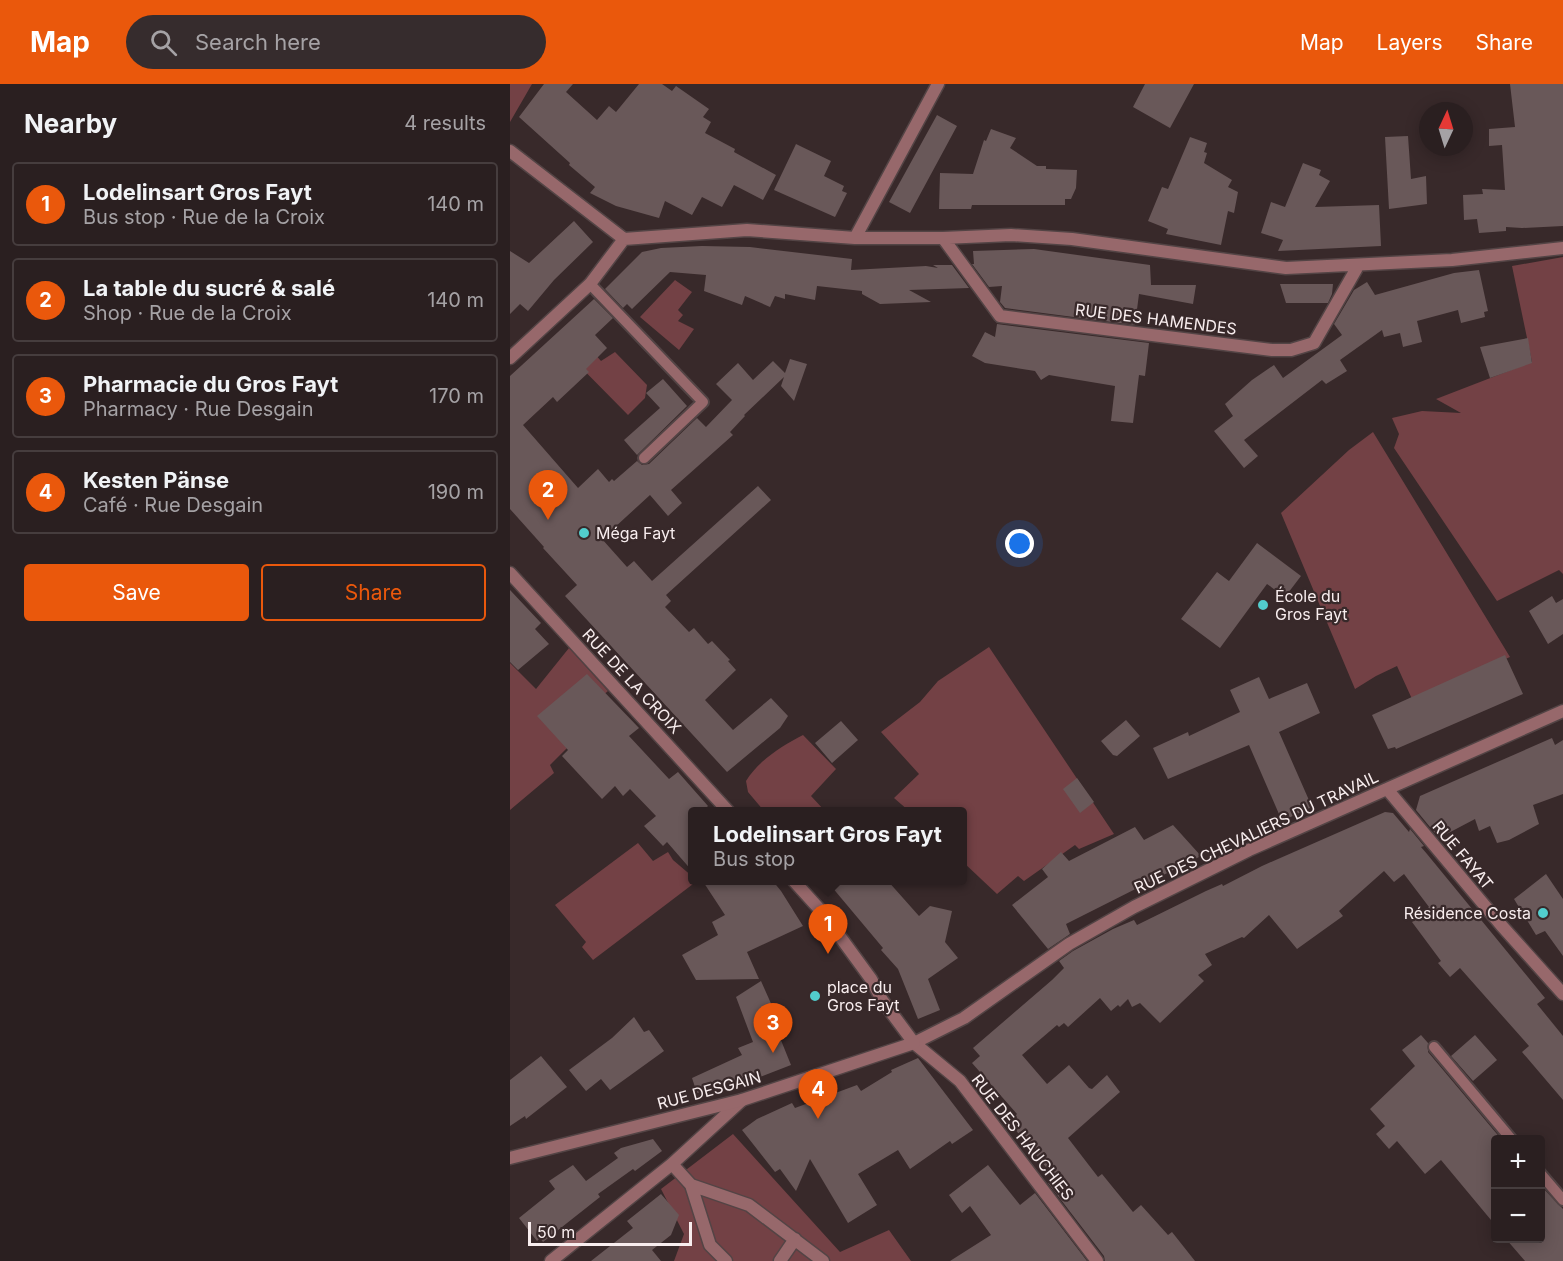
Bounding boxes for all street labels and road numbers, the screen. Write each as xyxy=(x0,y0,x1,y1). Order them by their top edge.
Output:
street label: RUE DES HAMENDES xyxy=(1074,299,1238,339)
street label: RUE DE LA CROIX xyxy=(578,624,686,738)
street label: RUE DES CHEVALIERS DU TRAVAIL xyxy=(1131,766,1381,898)
street label: RUE FAYAT xyxy=(1428,816,1498,894)
street label: RUE DESGAIN xyxy=(655,1067,763,1113)
street label: RUE DES HAUCHIES xyxy=(968,1070,1078,1204)

